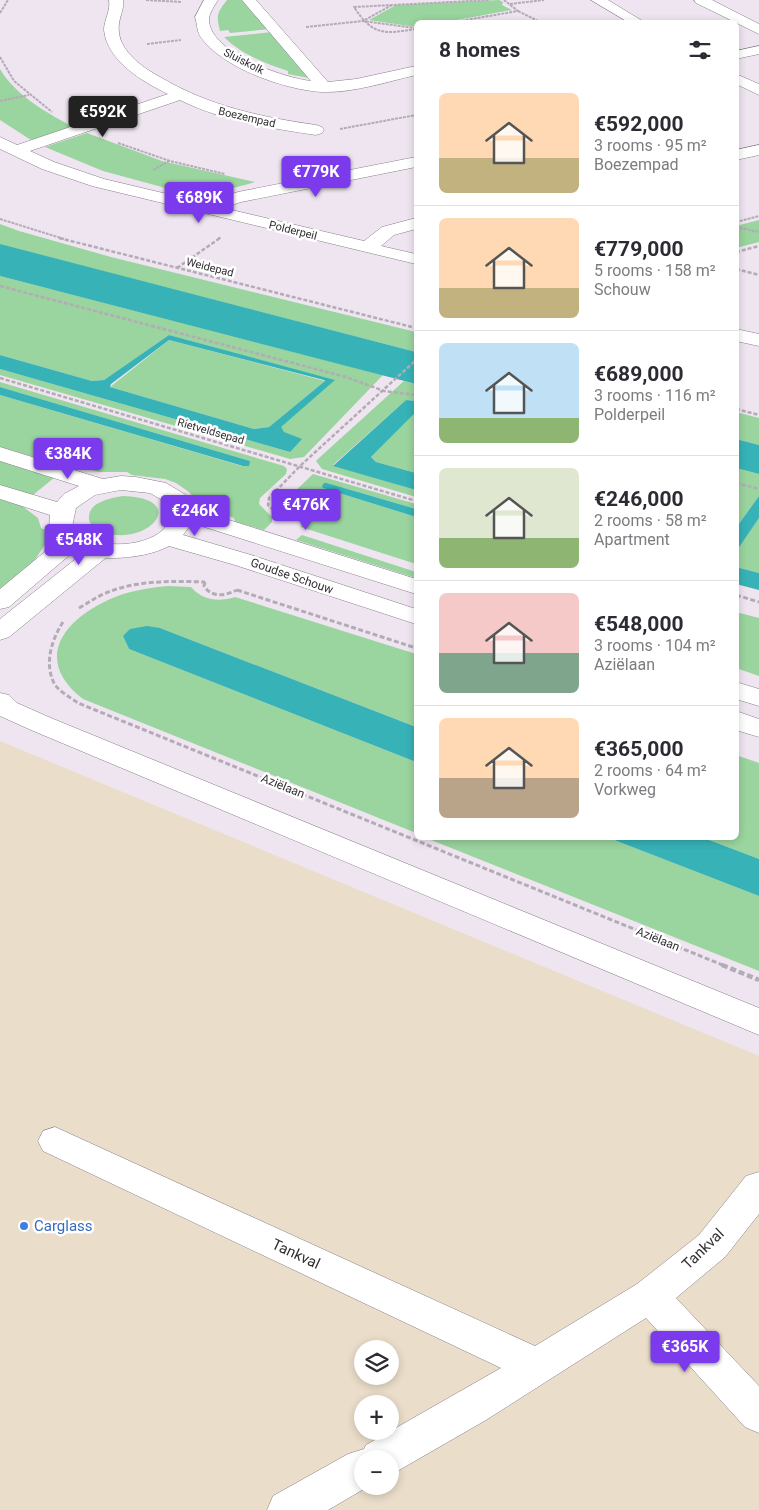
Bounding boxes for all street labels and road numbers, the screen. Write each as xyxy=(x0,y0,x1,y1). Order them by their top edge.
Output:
street label: Sluiskolk xyxy=(221,46,267,77)
street label: Boezempad xyxy=(217,105,277,130)
street label: Polderpeil xyxy=(268,218,318,243)
street label: Weidepad xyxy=(185,255,235,280)
street label: Rietveldsepad xyxy=(176,416,246,447)
street label: Goudse Schouw xyxy=(249,555,335,597)
street label: Aziëlaan xyxy=(259,771,307,801)
street label: Aziëlaan xyxy=(634,924,682,954)
street label: Tankval xyxy=(678,1225,728,1273)
street label: Tankval xyxy=(269,1235,323,1273)

